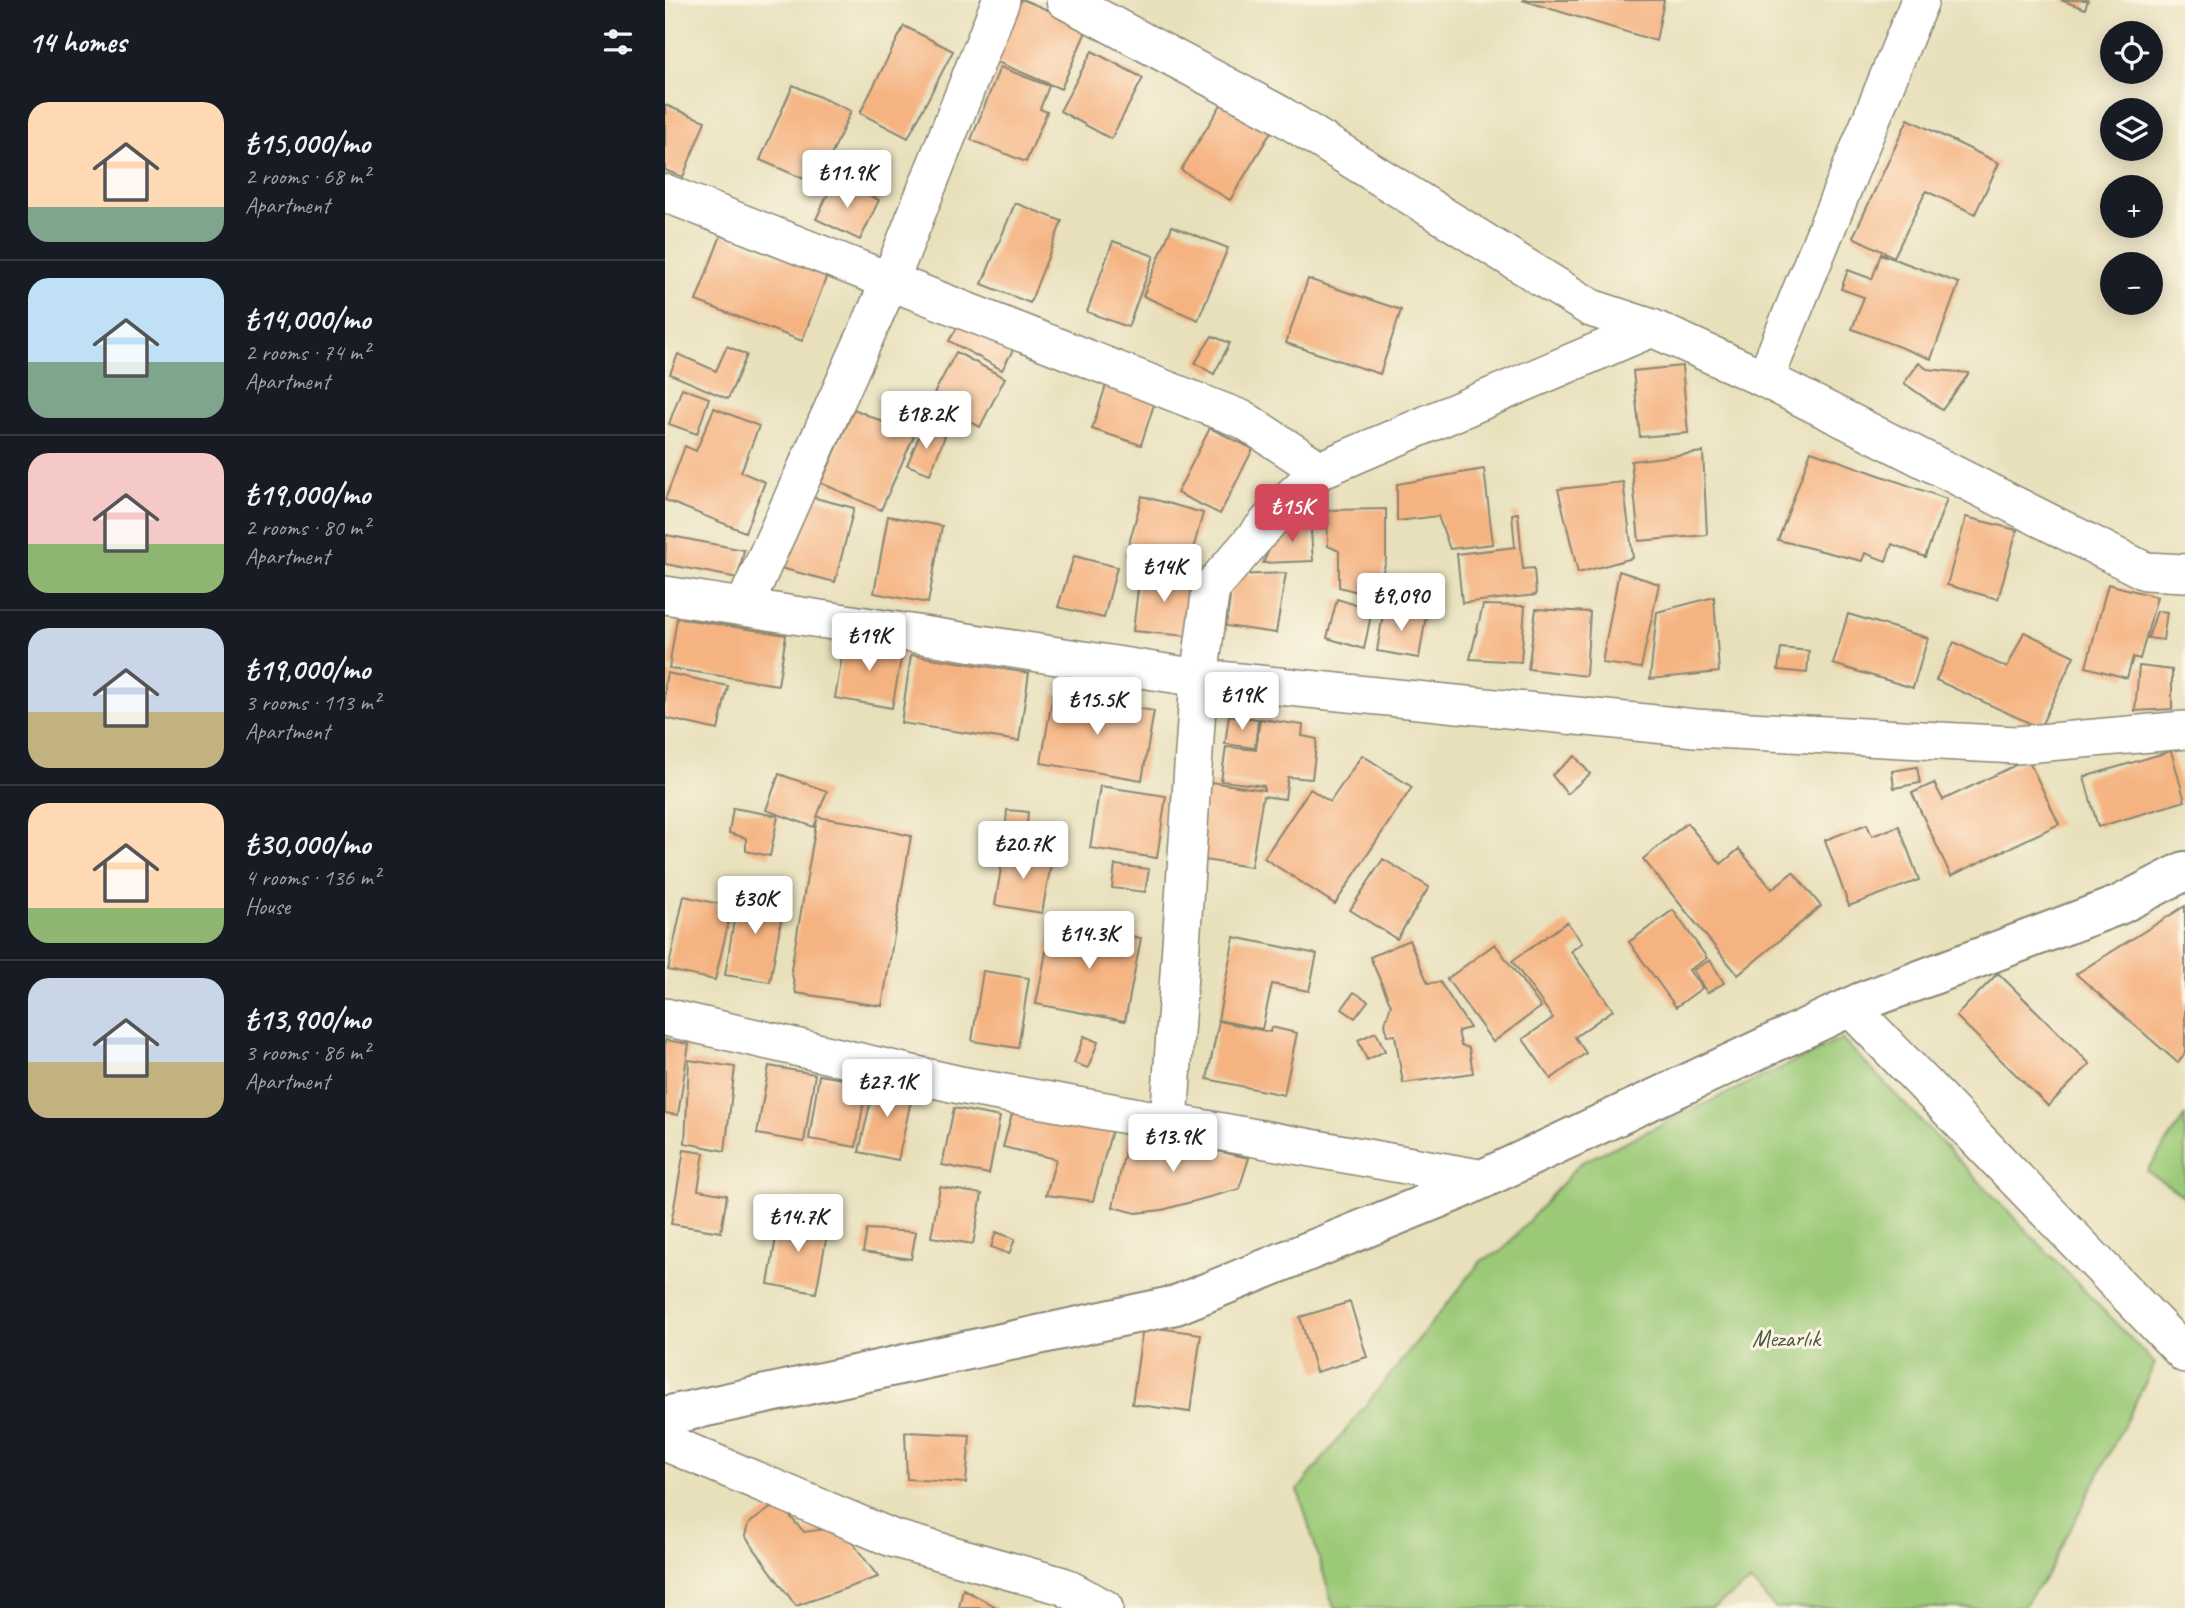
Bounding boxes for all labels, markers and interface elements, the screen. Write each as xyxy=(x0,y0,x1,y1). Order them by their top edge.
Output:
map controls xyxy=(2100,21,2163,315)
button: locate xyxy=(2100,21,2163,84)
text: 14 homes xyxy=(28,23,126,61)
icon: filters xyxy=(599,23,637,61)
button: layers xyxy=(2100,98,2163,161)
text: ₺15,000/mo xyxy=(245,124,370,162)
icon: home xyxy=(84,130,168,214)
pin: ₺11.9K xyxy=(790,150,904,210)
text: ₺11.9K xyxy=(818,158,876,187)
text: 2 rooms · 68 m² xyxy=(245,162,369,191)
button: + xyxy=(2100,175,2163,238)
text: Apartment xyxy=(245,191,330,220)
button: − xyxy=(2100,252,2163,315)
text: ₺14,000/mo xyxy=(245,300,370,338)
icon: home xyxy=(84,306,168,390)
text: 2 rooms · 74 m² xyxy=(245,338,369,367)
text: Apartment xyxy=(245,367,330,396)
pin: ₺18.2K xyxy=(869,392,983,451)
text: ₺18.2K xyxy=(897,399,955,428)
text: ₺19,000/mo xyxy=(245,475,370,513)
icon: home xyxy=(84,481,168,565)
pin: ₺15K xyxy=(1251,484,1333,544)
text: ₺15K xyxy=(1271,492,1313,521)
text: 2 rooms · 80 m² xyxy=(245,513,369,542)
text: Apartment xyxy=(245,542,330,571)
pin: ₺14K xyxy=(1123,544,1205,604)
text: ₺14K xyxy=(1143,552,1185,581)
pin: ₺9,090 xyxy=(1344,574,1458,633)
text: ₺9,090 xyxy=(1373,581,1429,610)
pin: ₺19K xyxy=(828,614,910,673)
text: ₺19K xyxy=(848,621,890,650)
text: ₺19,000/mo xyxy=(245,650,370,688)
icon: home xyxy=(84,656,168,740)
pin: ₺19K xyxy=(1201,672,1283,732)
pin: ₺15.5K xyxy=(1040,678,1154,737)
text: ₺19K xyxy=(1221,680,1263,709)
text: ₺15.5K xyxy=(1069,685,1125,714)
text: 3 rooms · 113 m² xyxy=(245,688,380,717)
text: Apartment xyxy=(245,717,330,746)
pin: ₺20.7K xyxy=(966,822,1080,881)
text: ₺30,000/mo xyxy=(245,825,370,863)
text: ₺20.7K xyxy=(994,829,1052,858)
icon: home xyxy=(84,831,168,915)
text: 4 rooms · 136 m² xyxy=(245,863,380,892)
pin: ₺30K xyxy=(714,876,796,936)
text: ₺30K xyxy=(734,884,776,913)
text: House xyxy=(245,892,290,921)
pin: ₺14.3K xyxy=(1032,912,1146,971)
text: ₺14.3K xyxy=(1060,919,1118,948)
text: ₺13,900/mo xyxy=(245,1000,370,1038)
icon: home xyxy=(84,1006,168,1090)
text: 3 rooms · 86 m² xyxy=(245,1038,369,1067)
pin: ₺27.1K xyxy=(830,1060,944,1119)
text: Apartment xyxy=(245,1067,330,1096)
text: ₺27.1K xyxy=(858,1067,916,1096)
pin: ₺13.9K xyxy=(1116,1114,1230,1174)
text: ₺13.9K xyxy=(1144,1122,1202,1151)
pin: ₺14.7K xyxy=(741,1194,855,1254)
text: ₺14.7K xyxy=(769,1202,827,1231)
park label: Mezarlık xyxy=(1752,1323,1822,1353)

